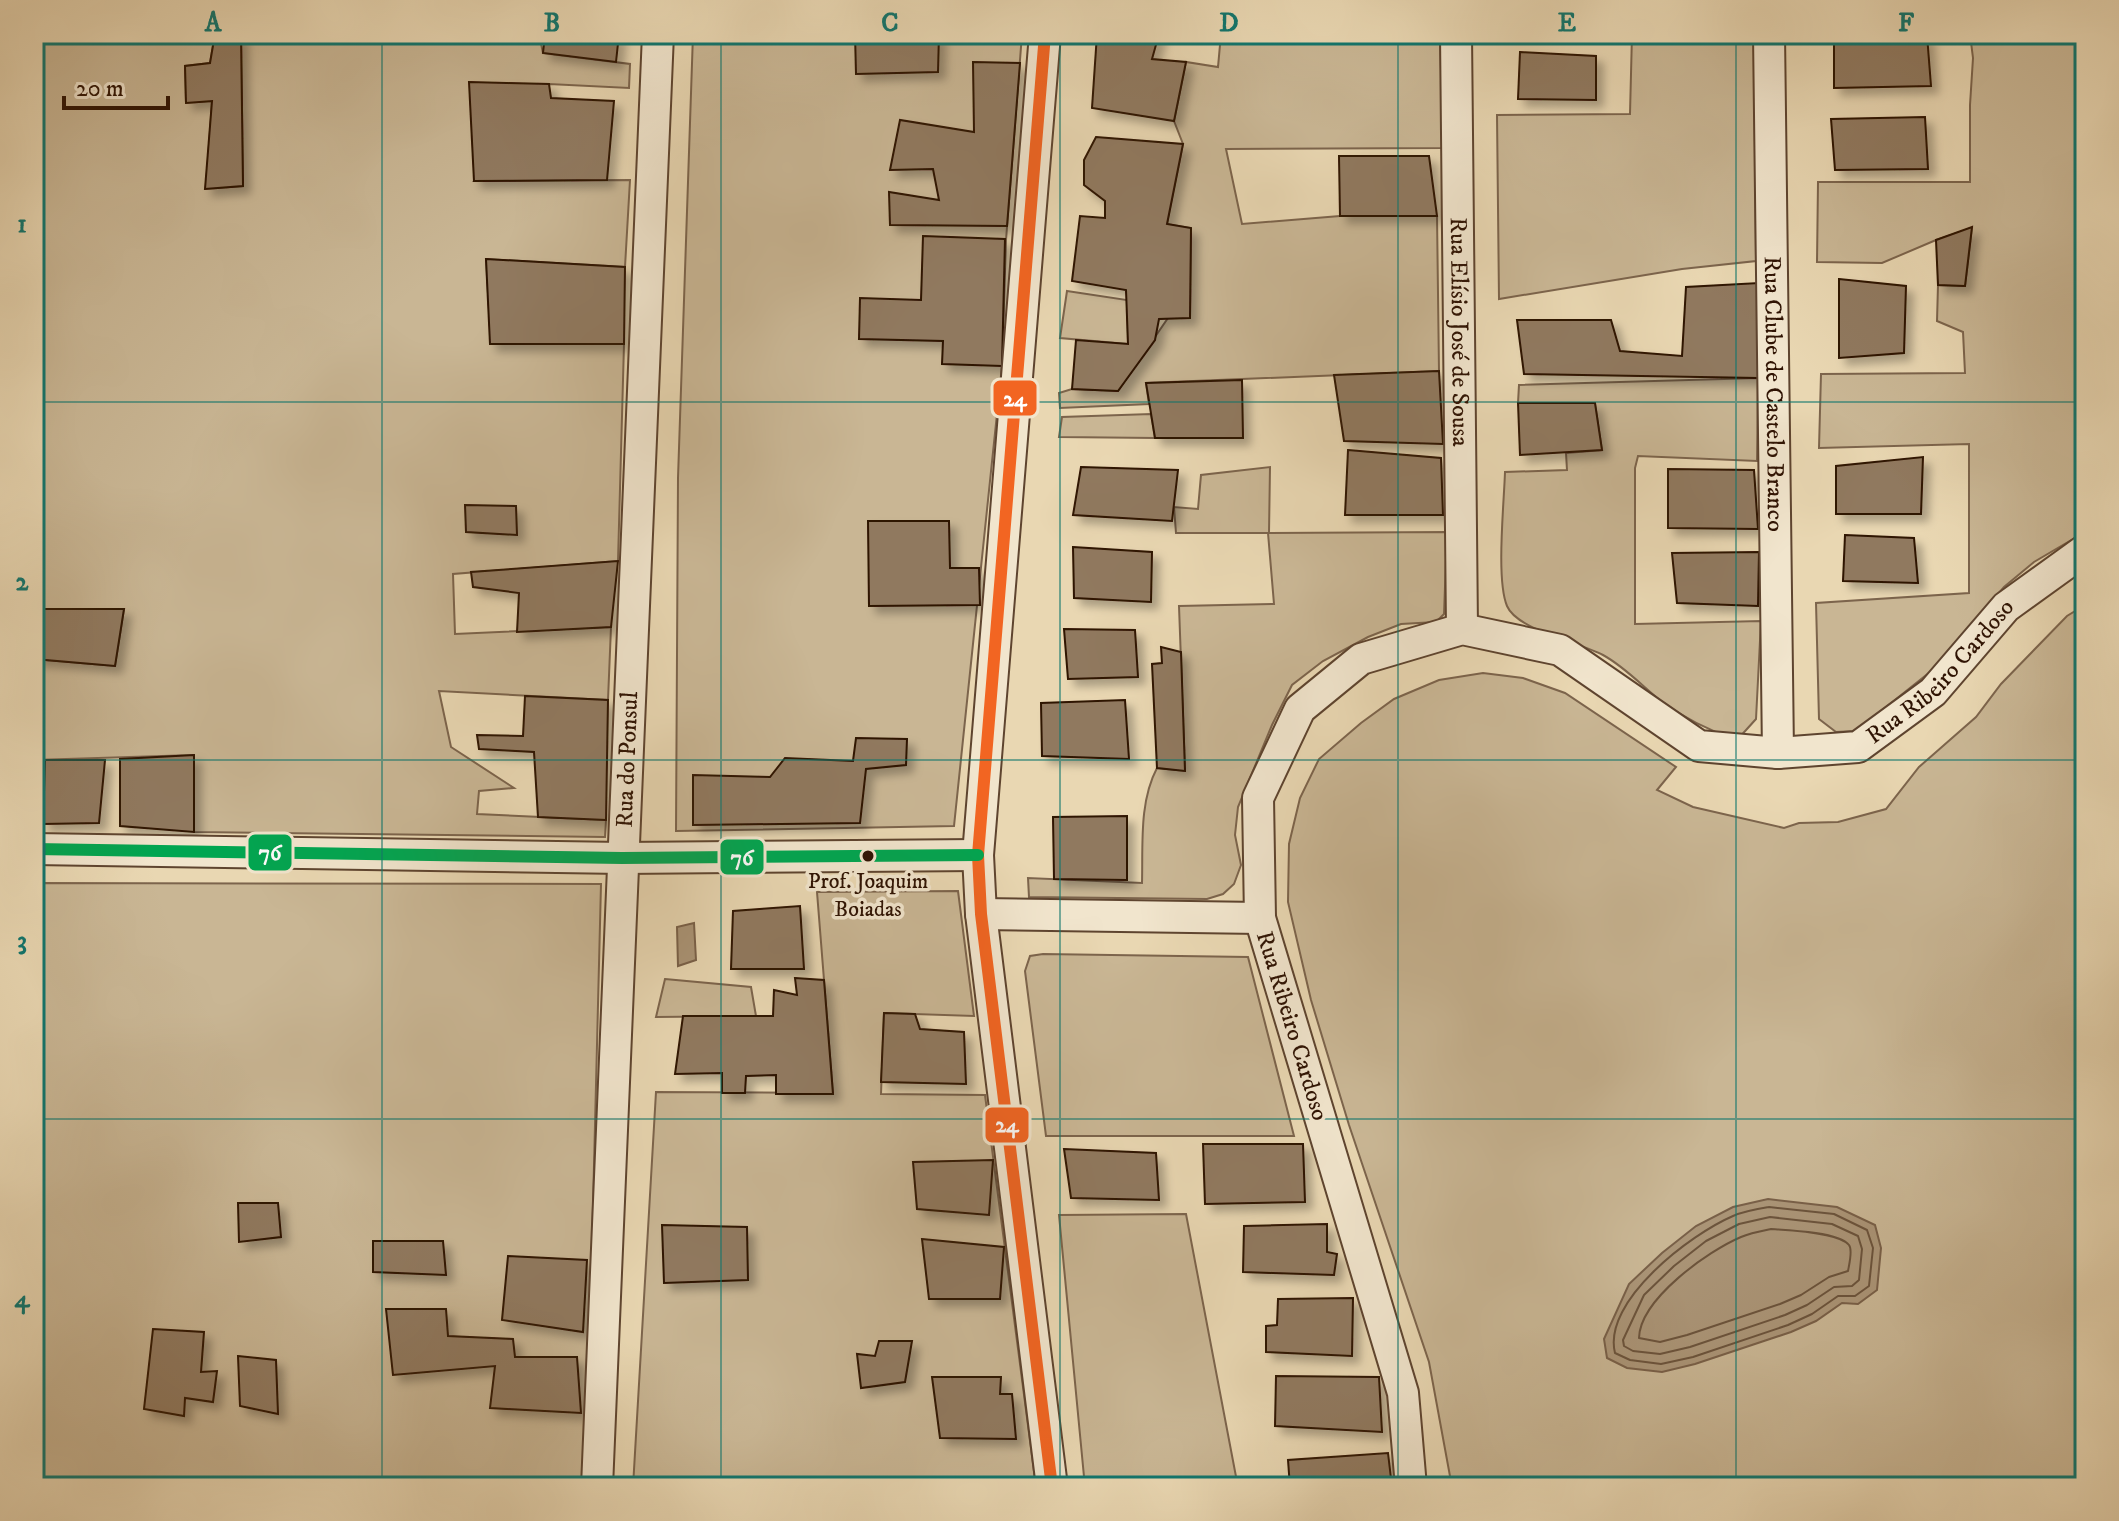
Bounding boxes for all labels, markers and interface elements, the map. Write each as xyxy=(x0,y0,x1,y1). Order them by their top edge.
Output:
text: A xyxy=(204,7,223,40)
text: B xyxy=(544,7,560,40)
text: C xyxy=(881,7,899,40)
text: D xyxy=(1219,7,1239,40)
text: E xyxy=(1558,7,1576,40)
text: F xyxy=(1898,7,1915,40)
scale bar xyxy=(64,60,168,110)
text: 20 m xyxy=(76,74,124,104)
text: 1 xyxy=(17,208,27,241)
street label: Rua Elísio José de Sousa xyxy=(1443,217,1475,448)
street label: Rua Clube de Castelo Branco xyxy=(1757,256,1790,532)
line badge: 24 xyxy=(992,379,1038,417)
text: 24 xyxy=(1003,386,1028,413)
text: 2 xyxy=(16,566,30,599)
street label: Rua Ribeiro Cardoso xyxy=(1860,593,2021,751)
street label: Rua do Ponsul xyxy=(610,690,645,828)
line badge: 76 xyxy=(247,833,293,872)
line badge: 76 xyxy=(719,838,765,876)
text: 76 xyxy=(259,840,283,867)
text: 76 xyxy=(731,845,755,872)
marker: Prof. Joaquim Boiadas xyxy=(860,848,876,864)
place label: Prof. Joaquim Boiadas xyxy=(808,868,928,923)
text: 3 xyxy=(17,925,27,958)
street label: Rua Ribeiro Cardoso xyxy=(1249,928,1335,1124)
line badge: 24 xyxy=(984,1106,1030,1144)
text: 24 xyxy=(995,1112,1020,1139)
text: 4 xyxy=(15,1283,31,1316)

